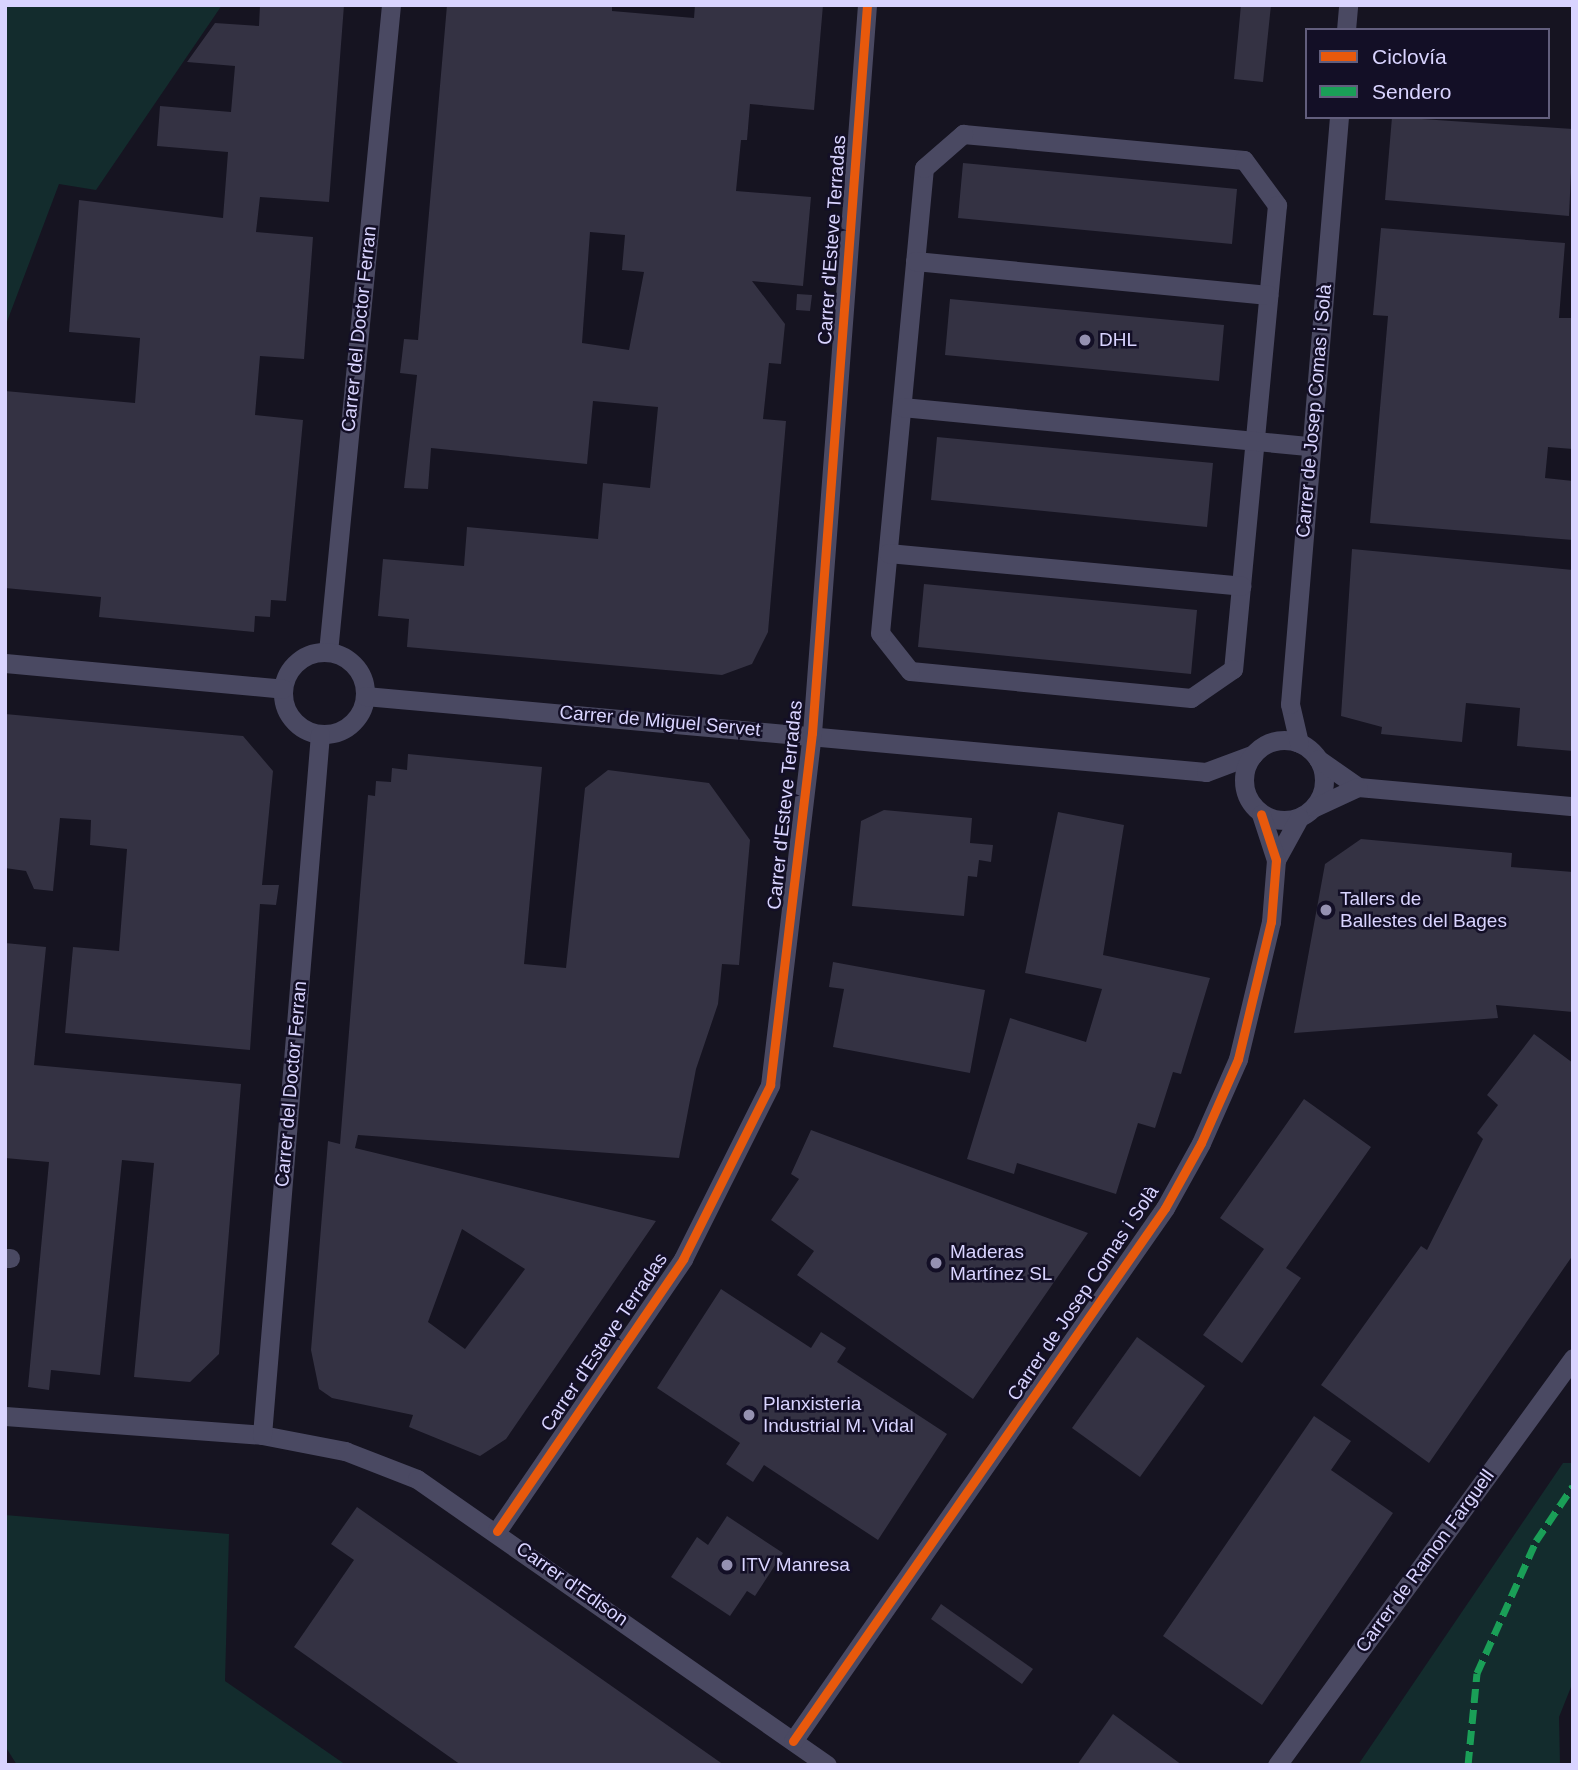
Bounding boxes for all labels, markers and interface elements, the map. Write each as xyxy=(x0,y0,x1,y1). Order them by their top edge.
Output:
legend xyxy=(1305,28,1550,119)
text: Ciclovía xyxy=(1372,45,1447,68)
text: Sendero xyxy=(1372,80,1451,103)
street label: Carrer d'Esteve Terradas xyxy=(813,134,851,346)
street label: Carrer del Doctor Ferran xyxy=(337,225,381,433)
street label: Carrer de Josep Comas i Solà xyxy=(1292,283,1336,539)
place label: DHL xyxy=(1099,329,1137,351)
marker: DHL xyxy=(1077,332,1093,348)
street label: Carrer d'Esteve Terradas xyxy=(763,699,807,911)
street label: Carrer de Miguel Servet xyxy=(559,701,761,741)
place label: Tallers de Ballestes del Bages xyxy=(1340,888,1507,932)
marker: Tallers de Ballestes del Bages xyxy=(1318,902,1334,918)
street label: Carrer del Doctor Ferran xyxy=(271,980,311,1188)
street label: Carrer de Josep Comas i Solà xyxy=(1002,1181,1164,1405)
place label: Maderas Martínez SL xyxy=(950,1241,1052,1285)
street label: Carrer d'Esteve Terradas xyxy=(536,1248,672,1436)
marker: Maderas Martínez SL xyxy=(928,1255,944,1271)
place label: Planxisteria Industrial M. Vidal xyxy=(763,1393,914,1437)
marker: Planxisteria Industrial M. Vidal xyxy=(741,1407,757,1423)
street label: Carrer de Ramon Farguell xyxy=(1351,1465,1499,1657)
street label: Carrer d'Edison xyxy=(512,1537,632,1631)
place label: ITV Manresa xyxy=(741,1554,850,1576)
marker: ITV Manresa xyxy=(719,1557,735,1573)

